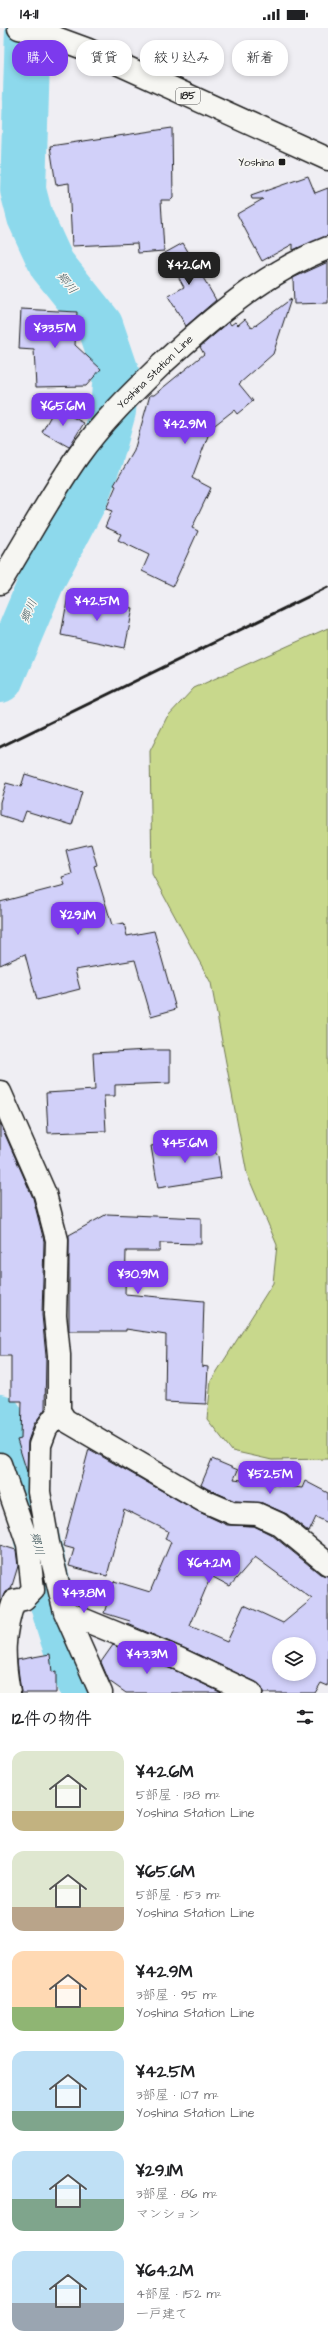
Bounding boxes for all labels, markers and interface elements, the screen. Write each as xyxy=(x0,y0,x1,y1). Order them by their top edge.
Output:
text: 14:11 xyxy=(20,4,38,25)
chip: 購入 xyxy=(12,40,68,76)
chip: 賃貸 xyxy=(76,40,132,76)
chip: 絞り込み xyxy=(140,40,224,76)
chip: 新着 xyxy=(232,40,288,76)
road number: 185 xyxy=(176,88,200,104)
place label: Yoshina xyxy=(238,155,274,170)
marker: Yoshina xyxy=(277,157,287,167)
pin: ¥42.6M xyxy=(156,252,222,286)
text: ¥42.6M xyxy=(167,256,211,274)
water label: 郷川 xyxy=(53,268,81,298)
pin: ¥33.5M xyxy=(22,315,88,349)
text: ¥33.5M xyxy=(34,319,76,337)
street label: Yoshina Station Line xyxy=(114,332,196,412)
pin: ¥65.6M xyxy=(30,393,96,427)
text: ¥65.6M xyxy=(40,397,86,415)
pin: ¥42.9M xyxy=(152,411,218,445)
text: ¥42.9M xyxy=(163,415,207,433)
pin: ¥42.5M xyxy=(64,588,130,622)
text: ¥42.5M xyxy=(74,592,120,610)
water label: 郷川 xyxy=(16,597,42,625)
pin: ¥29.1M xyxy=(45,902,111,936)
text: ¥29.1M xyxy=(60,906,96,924)
pin: ¥45.6M xyxy=(152,1130,218,1164)
text: ¥45.6M xyxy=(162,1134,208,1152)
pin: ¥30.9M xyxy=(105,1261,171,1295)
text: ¥30.9M xyxy=(117,1265,159,1283)
pin: ¥52.5M xyxy=(237,1461,303,1495)
text: ¥52.5M xyxy=(247,1465,293,1483)
water label: 郷川 xyxy=(26,1530,48,1558)
pin: ¥64.2M xyxy=(176,1550,242,1584)
text: ¥64.2M xyxy=(187,1554,231,1572)
pin: ¥43.8M xyxy=(51,1580,117,1614)
text: ¥43.8M xyxy=(62,1584,106,1602)
map controls xyxy=(272,1637,316,1681)
button: layers xyxy=(272,1637,316,1681)
pin: ¥43.3M xyxy=(114,1641,180,1675)
text: ¥43.3M xyxy=(126,1645,168,1663)
icon: filters xyxy=(294,1706,316,1728)
text: 12件の物件 xyxy=(12,1707,92,1731)
text: ¥42.6M xyxy=(136,1760,194,1784)
icon: home xyxy=(44,1767,92,1815)
text: 5部屋 · 138 m² xyxy=(136,1786,220,1804)
text: Yoshina Station Line xyxy=(136,1804,254,1822)
text: ¥65.6M xyxy=(136,1860,195,1884)
icon: home xyxy=(44,1867,92,1915)
text: 5部屋 · 153 m² xyxy=(136,1886,221,1904)
text: Yoshina Station Line xyxy=(136,1904,254,1922)
text: ¥42.9M xyxy=(136,1960,193,1984)
icon: home xyxy=(44,1967,92,2015)
text: 3部屋 · 95 m² xyxy=(136,1986,218,2004)
text: Yoshina Station Line xyxy=(136,2004,254,2022)
text: ¥42.5M xyxy=(136,2060,195,2084)
icon: home xyxy=(44,2067,92,2115)
text: 3部屋 · 107 m² xyxy=(136,2086,219,2104)
text: Yoshina Station Line xyxy=(136,2104,254,2122)
text: ¥29.1M xyxy=(136,2159,183,2183)
icon: home xyxy=(44,2167,92,2215)
text: 3部屋 · 86 m² xyxy=(136,2185,218,2203)
text: マンション xyxy=(136,2205,200,2223)
text: ¥64.2M xyxy=(136,2259,194,2283)
icon: home xyxy=(44,2267,92,2315)
text: 4部屋 · 152 m² xyxy=(136,2285,222,2303)
text: 一戸建て xyxy=(136,2305,188,2323)

